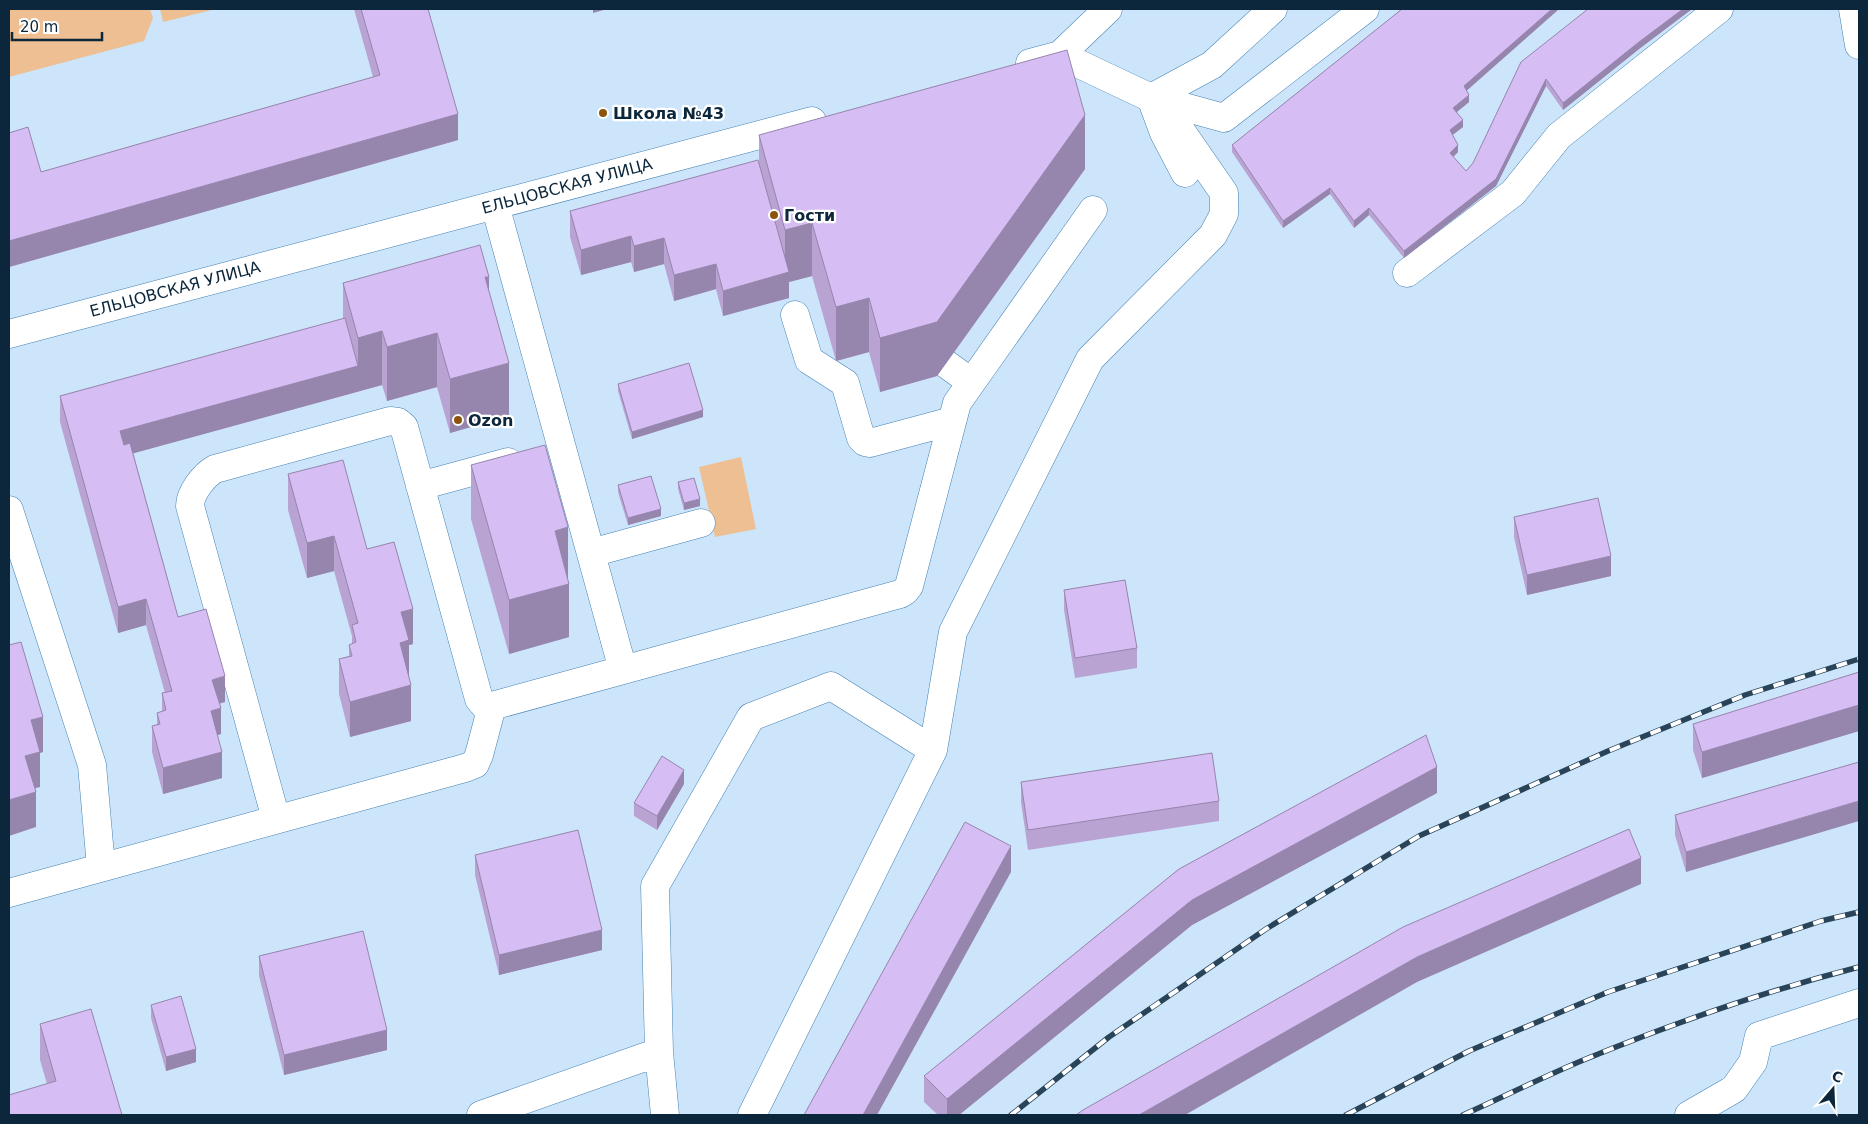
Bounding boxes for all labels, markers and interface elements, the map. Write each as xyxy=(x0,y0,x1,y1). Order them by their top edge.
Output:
scale bar xyxy=(12,10,102,42)
text: 20 m xyxy=(20,18,58,36)
place label: Школа №43 xyxy=(613,104,724,123)
marker: Школа №43 xyxy=(597,107,609,119)
street label: ЕЛЬЦОВСКАЯ УЛИЦА xyxy=(480,154,654,218)
place label: Гости xyxy=(784,206,835,225)
marker: Гости xyxy=(768,209,780,221)
street label: ЕЛЬЦОВСКАЯ УЛИЦА xyxy=(88,257,262,321)
place label: Ozon xyxy=(468,411,513,430)
marker: Ozon xyxy=(452,414,464,426)
north arrow xyxy=(1808,1064,1858,1114)
text: С xyxy=(1830,1067,1845,1086)

